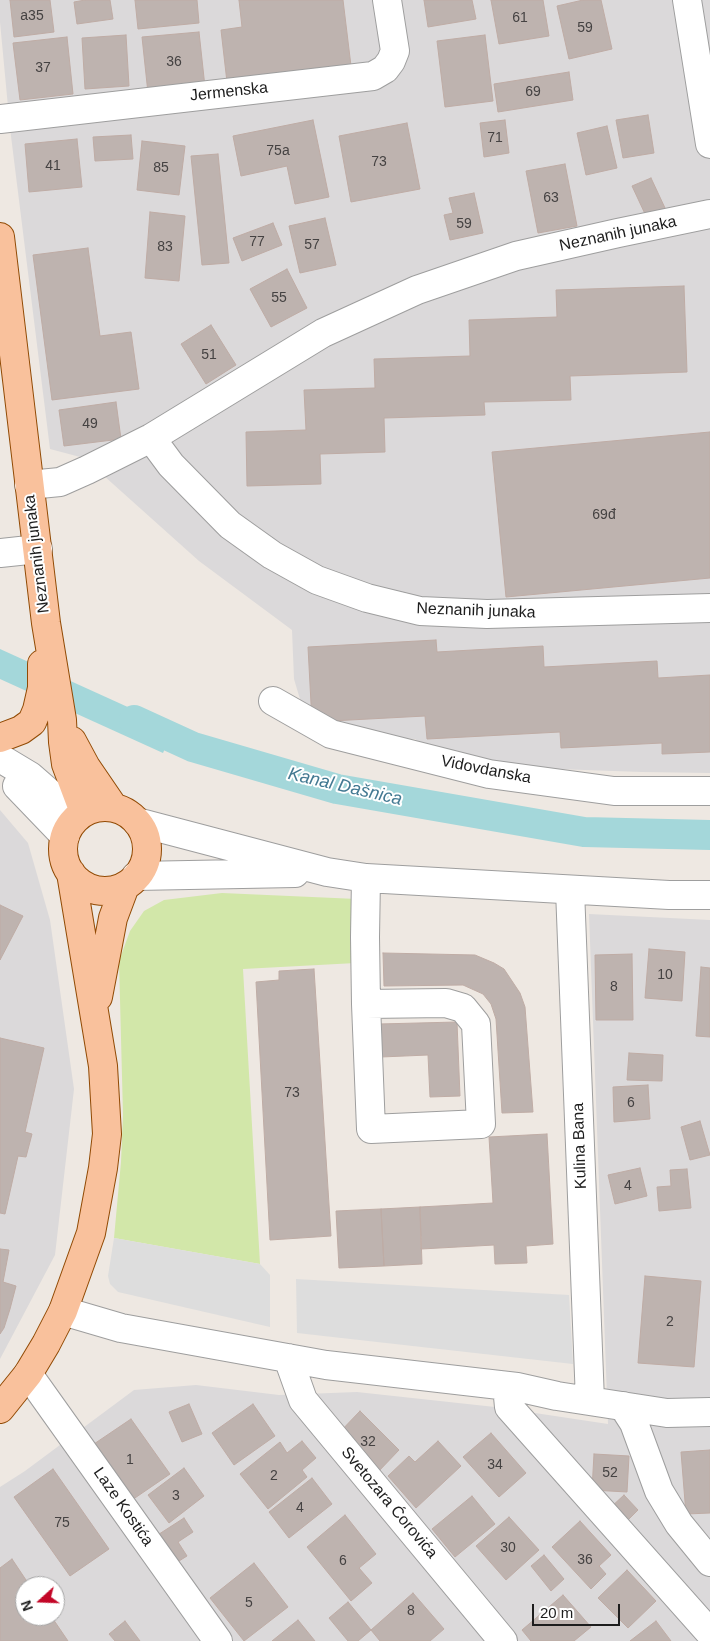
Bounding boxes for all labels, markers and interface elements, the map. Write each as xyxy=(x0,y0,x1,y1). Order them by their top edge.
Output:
house number: a35 xyxy=(20,8,44,24)
house number: 61 xyxy=(512,10,528,26)
house number: 59 xyxy=(577,20,593,36)
house number: 36 xyxy=(166,54,182,70)
house number: 37 xyxy=(35,60,51,76)
street label: Jermenska xyxy=(189,78,269,106)
house number: 69 xyxy=(525,84,541,100)
house number: 71 xyxy=(487,130,503,146)
house number: 75a xyxy=(266,143,290,159)
house number: 73 xyxy=(371,154,387,170)
house number: 41 xyxy=(45,158,61,174)
house number: 85 xyxy=(153,160,169,176)
house number: 63 xyxy=(543,190,559,206)
street label: Neznanih junaka xyxy=(558,212,678,256)
house number: 59 xyxy=(456,216,472,232)
house number: 77 xyxy=(249,234,265,250)
house number: 57 xyxy=(304,237,320,253)
house number: 83 xyxy=(157,239,173,255)
house number: 55 xyxy=(271,290,287,306)
house number: 51 xyxy=(201,347,217,363)
house number: 49 xyxy=(82,416,98,432)
street label: Neznanih junaka xyxy=(20,494,54,614)
house number: 69đ xyxy=(592,507,616,523)
street label: Neznanih junaka xyxy=(416,599,536,623)
street label: Vidovdanska xyxy=(439,752,533,788)
water label: Kanal Dašnica xyxy=(286,763,404,811)
house number: 10 xyxy=(657,967,673,983)
house number: 8 xyxy=(610,979,618,995)
house number: 73 xyxy=(284,1085,300,1101)
house number: 6 xyxy=(627,1095,635,1111)
street label: Kulina Bana xyxy=(569,1103,591,1189)
house number: 4 xyxy=(624,1178,632,1194)
house number: 2 xyxy=(666,1314,674,1330)
house number: 32 xyxy=(360,1434,376,1450)
street label: Svetozara Ćorovića xyxy=(337,1443,441,1563)
house number: 1 xyxy=(126,1452,134,1468)
house number: 34 xyxy=(487,1457,503,1473)
street label: Laze Kostića xyxy=(89,1464,157,1550)
house number: 52 xyxy=(602,1465,618,1481)
house number: 2 xyxy=(270,1468,278,1484)
house number: 3 xyxy=(172,1488,180,1504)
house number: 4 xyxy=(296,1500,304,1516)
house number: 75 xyxy=(54,1515,70,1531)
house number: 30 xyxy=(500,1540,516,1556)
house number: 36 xyxy=(577,1552,593,1568)
house number: 6 xyxy=(339,1553,347,1569)
north arrow xyxy=(15,1576,65,1626)
scale bar xyxy=(535,1594,622,1626)
house number: 5 xyxy=(245,1595,253,1611)
text: N xyxy=(18,1598,36,1613)
house number: 8 xyxy=(407,1603,415,1619)
text: 20 m xyxy=(540,1604,573,1621)

